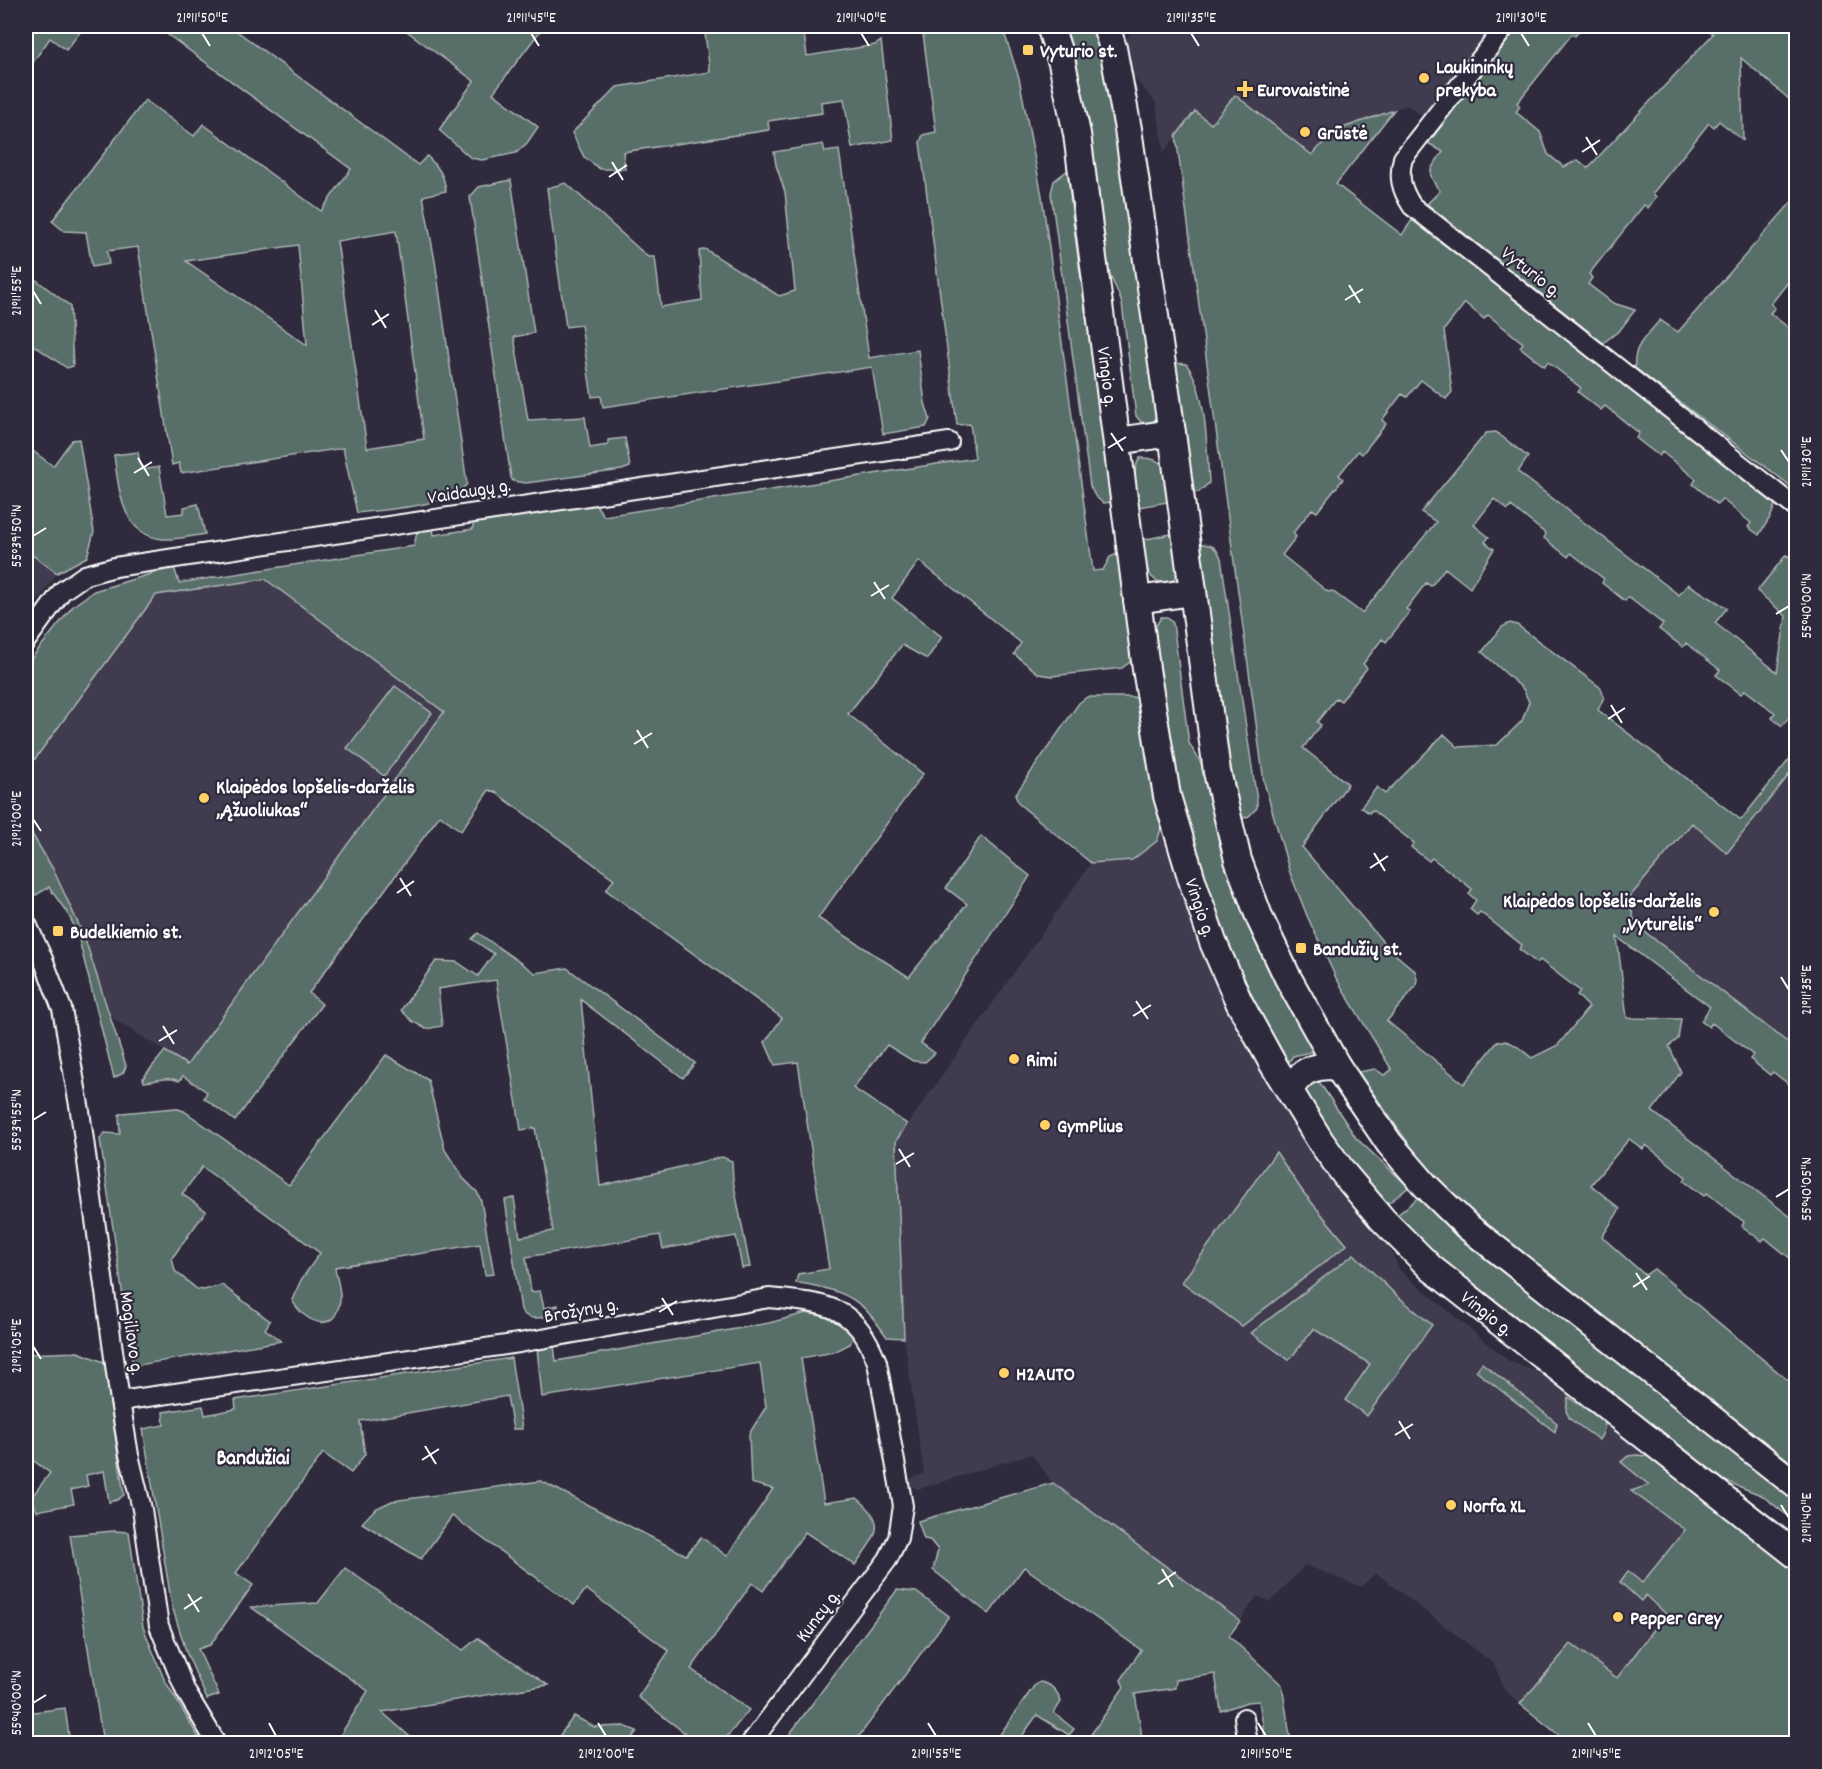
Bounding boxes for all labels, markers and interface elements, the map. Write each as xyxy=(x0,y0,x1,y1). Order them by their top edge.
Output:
text: 21°11'50"E xyxy=(176,8,228,30)
text: 21°11'45"E xyxy=(506,8,556,30)
text: 21°11'40"E xyxy=(836,8,887,30)
text: 21°11'35"E xyxy=(1166,8,1216,30)
text: 21°11'30"E xyxy=(1495,8,1547,30)
place label: Vyturio st. xyxy=(1040,39,1117,67)
marker: Vyturio st. xyxy=(1021,43,1035,57)
place label: Laukininkų prekyba xyxy=(1436,55,1513,106)
marker: Laukininkų prekyba xyxy=(1417,71,1431,85)
place label: Eurovaistinė xyxy=(1257,78,1350,106)
marker: Eurovaistinė xyxy=(1238,82,1252,96)
place label: Grūstė xyxy=(1317,121,1368,149)
marker: Grūstė xyxy=(1298,125,1312,139)
street label: Vyturio g. xyxy=(1494,241,1567,306)
text: 21°11'55"E xyxy=(7,266,29,316)
street label: Vingio g. xyxy=(1088,345,1123,409)
text: 21°11'30"E xyxy=(1797,436,1819,488)
street label: Vaidaugų g. xyxy=(426,473,513,513)
text: 55°39'50"N xyxy=(7,504,29,568)
text: 55°40'00"N xyxy=(1797,573,1819,639)
place label: Klaipėdos lopšelis-darželis „Ąžuoliukas“ xyxy=(216,775,415,826)
text: 21°12'00"E xyxy=(7,791,29,847)
marker: Klaipėdos lopšelis-darželis „Ąžuoliukas“ xyxy=(197,791,211,805)
street label: Vingio g. xyxy=(1175,875,1221,941)
place label: Klaipėdos lopšelis-darželis „Vyturėlis“ xyxy=(1503,889,1702,940)
marker: Klaipėdos lopšelis-darželis „Vyturėlis“ xyxy=(1707,905,1721,919)
place label: Budelkiemio st. xyxy=(70,920,182,948)
marker: Budelkiemio st. xyxy=(51,924,65,938)
place label: Bandužių st. xyxy=(1313,937,1402,965)
marker: Bandužių st. xyxy=(1294,941,1308,955)
text: 21°11'35"E xyxy=(1797,965,1819,1015)
place label: Rimi xyxy=(1026,1048,1057,1076)
marker: Rimi xyxy=(1007,1052,1021,1066)
text: 55°39'55"N xyxy=(7,1089,29,1151)
place label: GymPlius xyxy=(1057,1114,1123,1142)
marker: GymPlius xyxy=(1038,1118,1052,1132)
text: 55°40'05"N xyxy=(1797,1157,1819,1221)
street label: Vingio g. xyxy=(1453,1285,1518,1345)
street label: Mogiliovo g. xyxy=(110,1290,150,1377)
street label: Brožynų g. xyxy=(542,1292,621,1332)
text: 21°12'05"E xyxy=(7,1318,29,1373)
place label: H2AUTO xyxy=(1016,1362,1075,1390)
marker: H2AUTO xyxy=(997,1366,1011,1380)
district label: Bandužiai xyxy=(216,1445,290,1475)
text: 21°11'40"E xyxy=(1797,1492,1819,1543)
place label: Norfa XL xyxy=(1463,1494,1526,1522)
marker: Norfa XL xyxy=(1444,1498,1458,1512)
street label: Kuncų g. xyxy=(790,1584,849,1649)
place label: Pepper Grey xyxy=(1630,1606,1722,1634)
marker: Pepper Grey xyxy=(1611,1610,1625,1624)
text: 55°40'00"N xyxy=(7,1670,29,1736)
text: 21°12'05"E xyxy=(249,1744,304,1766)
text: 21°12'00"E xyxy=(578,1744,634,1766)
text: 21°11'55"E xyxy=(911,1744,961,1766)
text: 21°11'50"E xyxy=(1240,1744,1292,1766)
text: 21°11'45"E xyxy=(1571,1744,1621,1766)

